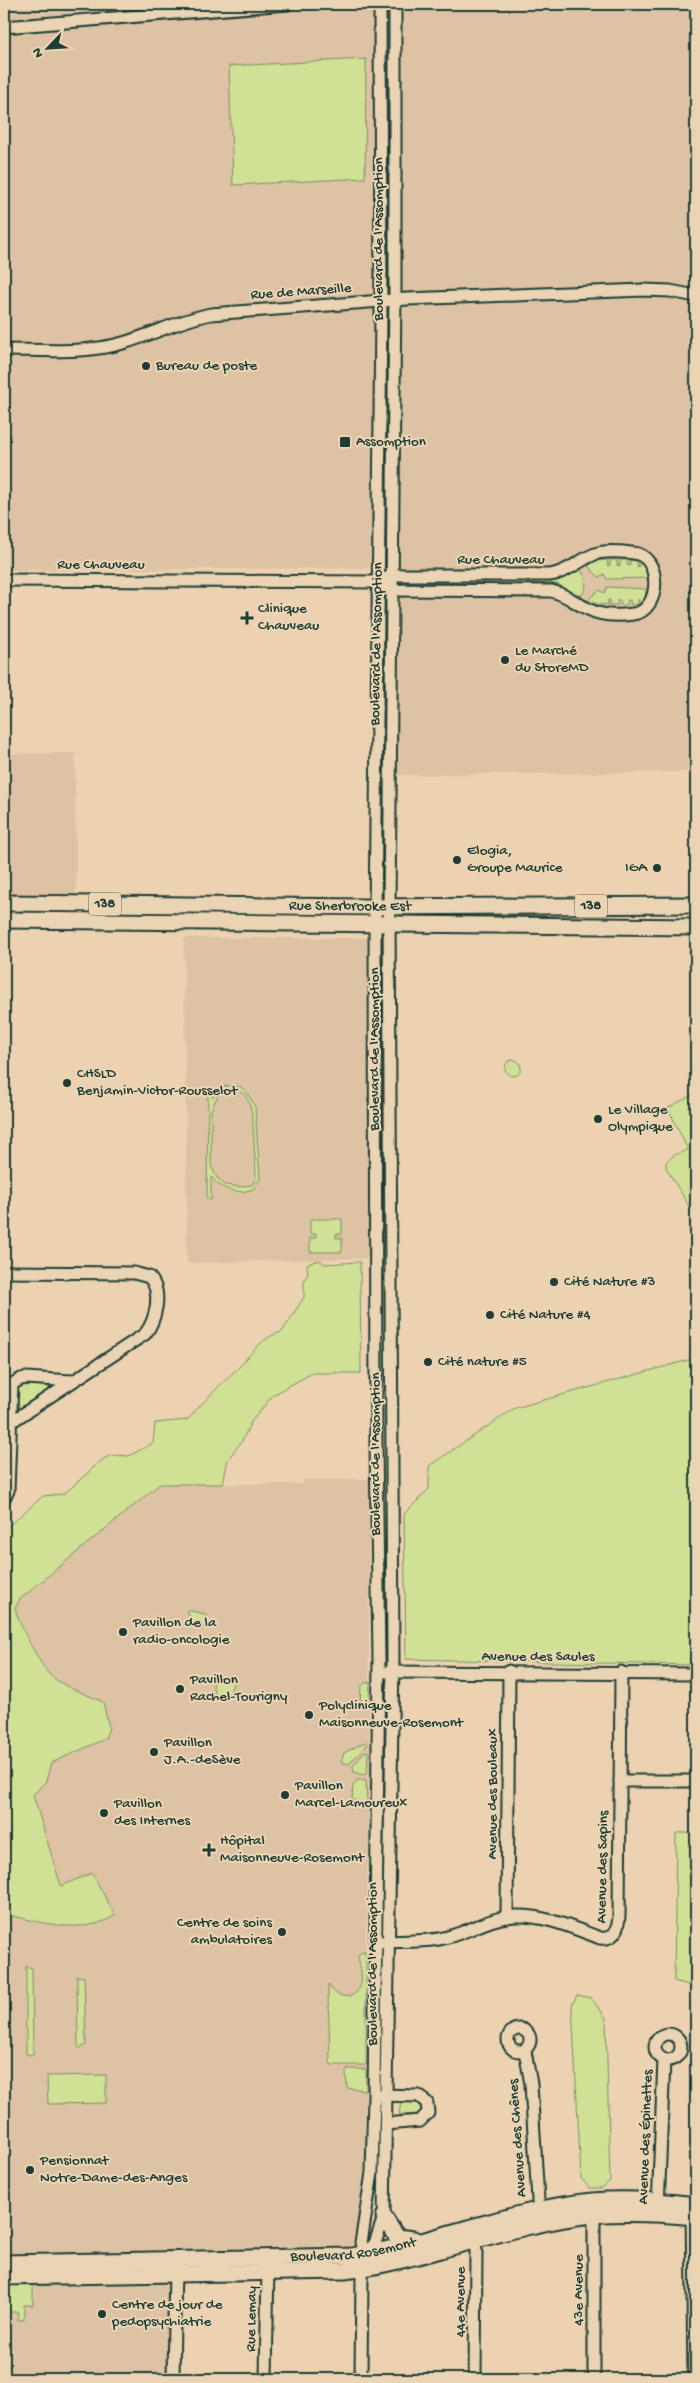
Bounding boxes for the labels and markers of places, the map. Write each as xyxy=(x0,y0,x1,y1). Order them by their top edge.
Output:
place label: Bureau de poste xyxy=(155,357,258,375)
marker: Bureau de poste xyxy=(140,360,152,372)
place label: Assomption xyxy=(356,433,426,451)
marker: Assomption xyxy=(338,435,352,449)
place label: Clinique Chauveau xyxy=(258,600,319,635)
marker: Clinique Chauveau xyxy=(240,611,254,625)
place label: Le Marché du StoreMD xyxy=(515,642,589,677)
marker: Le Marché du StoreMD xyxy=(499,654,511,666)
place label: Elogia, Groupe Maurice xyxy=(467,842,563,877)
marker: Elogia, Groupe Maurice xyxy=(451,854,463,866)
place label: IGA xyxy=(625,859,648,877)
marker: IGA xyxy=(651,862,663,874)
place label: CHSLD Benjamin-Victor-Rousselot xyxy=(76,1065,239,1100)
marker: CHSLD Benjamin-Victor-Rousselot xyxy=(61,1077,73,1089)
place label: Le Village Olympique xyxy=(608,1101,673,1136)
marker: Le Village Olympique xyxy=(592,1113,604,1125)
place label: Cité Nature #3 xyxy=(564,1273,655,1291)
marker: Cité Nature #3 xyxy=(548,1276,560,1288)
place label: Cité Nature #4 xyxy=(500,1306,591,1324)
marker: Cité Nature #4 xyxy=(484,1309,496,1321)
place label: Cité nature #5 xyxy=(438,1353,527,1371)
marker: Cité nature #5 xyxy=(422,1356,434,1368)
place label: Pavillon de la radio-oncologie xyxy=(132,1614,230,1649)
marker: Pavillon de la radio-oncologie xyxy=(117,1626,129,1638)
place label: Pavillon Rachel-Tourigny xyxy=(189,1671,288,1706)
marker: Pavillon Rachel-Tourigny xyxy=(174,1683,186,1695)
place label: Polyclinique Maisonneuve-Rosemont xyxy=(318,1697,465,1732)
marker: Polyclinique Maisonneuve-Rosemont xyxy=(303,1709,315,1721)
place label: Pavillon J.A.-deSève xyxy=(163,1734,241,1769)
marker: Pavillon J.A.-deSève xyxy=(148,1746,160,1758)
place label: Pavillon Marcel-Lamoureux xyxy=(294,1777,407,1812)
marker: Pavillon Marcel-Lamoureux xyxy=(279,1789,291,1801)
place label: Pavillon des Internes xyxy=(113,1795,190,1830)
marker: Pavillon des Internes xyxy=(98,1807,110,1819)
place label: Hôpital Maisonneuve-Rosemont xyxy=(220,1832,366,1867)
marker: Hôpital Maisonneuve-Rosemont xyxy=(202,1843,216,1857)
place label: Centre de soins ambulatoires xyxy=(177,1914,272,1949)
marker: Centre de soins ambulatoires xyxy=(276,1926,288,1938)
place label: Pensionnat Notre-Dame-des-Anges xyxy=(39,2152,188,2187)
marker: Pensionnat Notre-Dame-des-Anges xyxy=(24,2164,36,2176)
place label: Centre de jour de pedopsychiatrie xyxy=(111,2296,223,2331)
marker: Centre de jour de pedopsychiatrie xyxy=(96,2308,108,2320)

